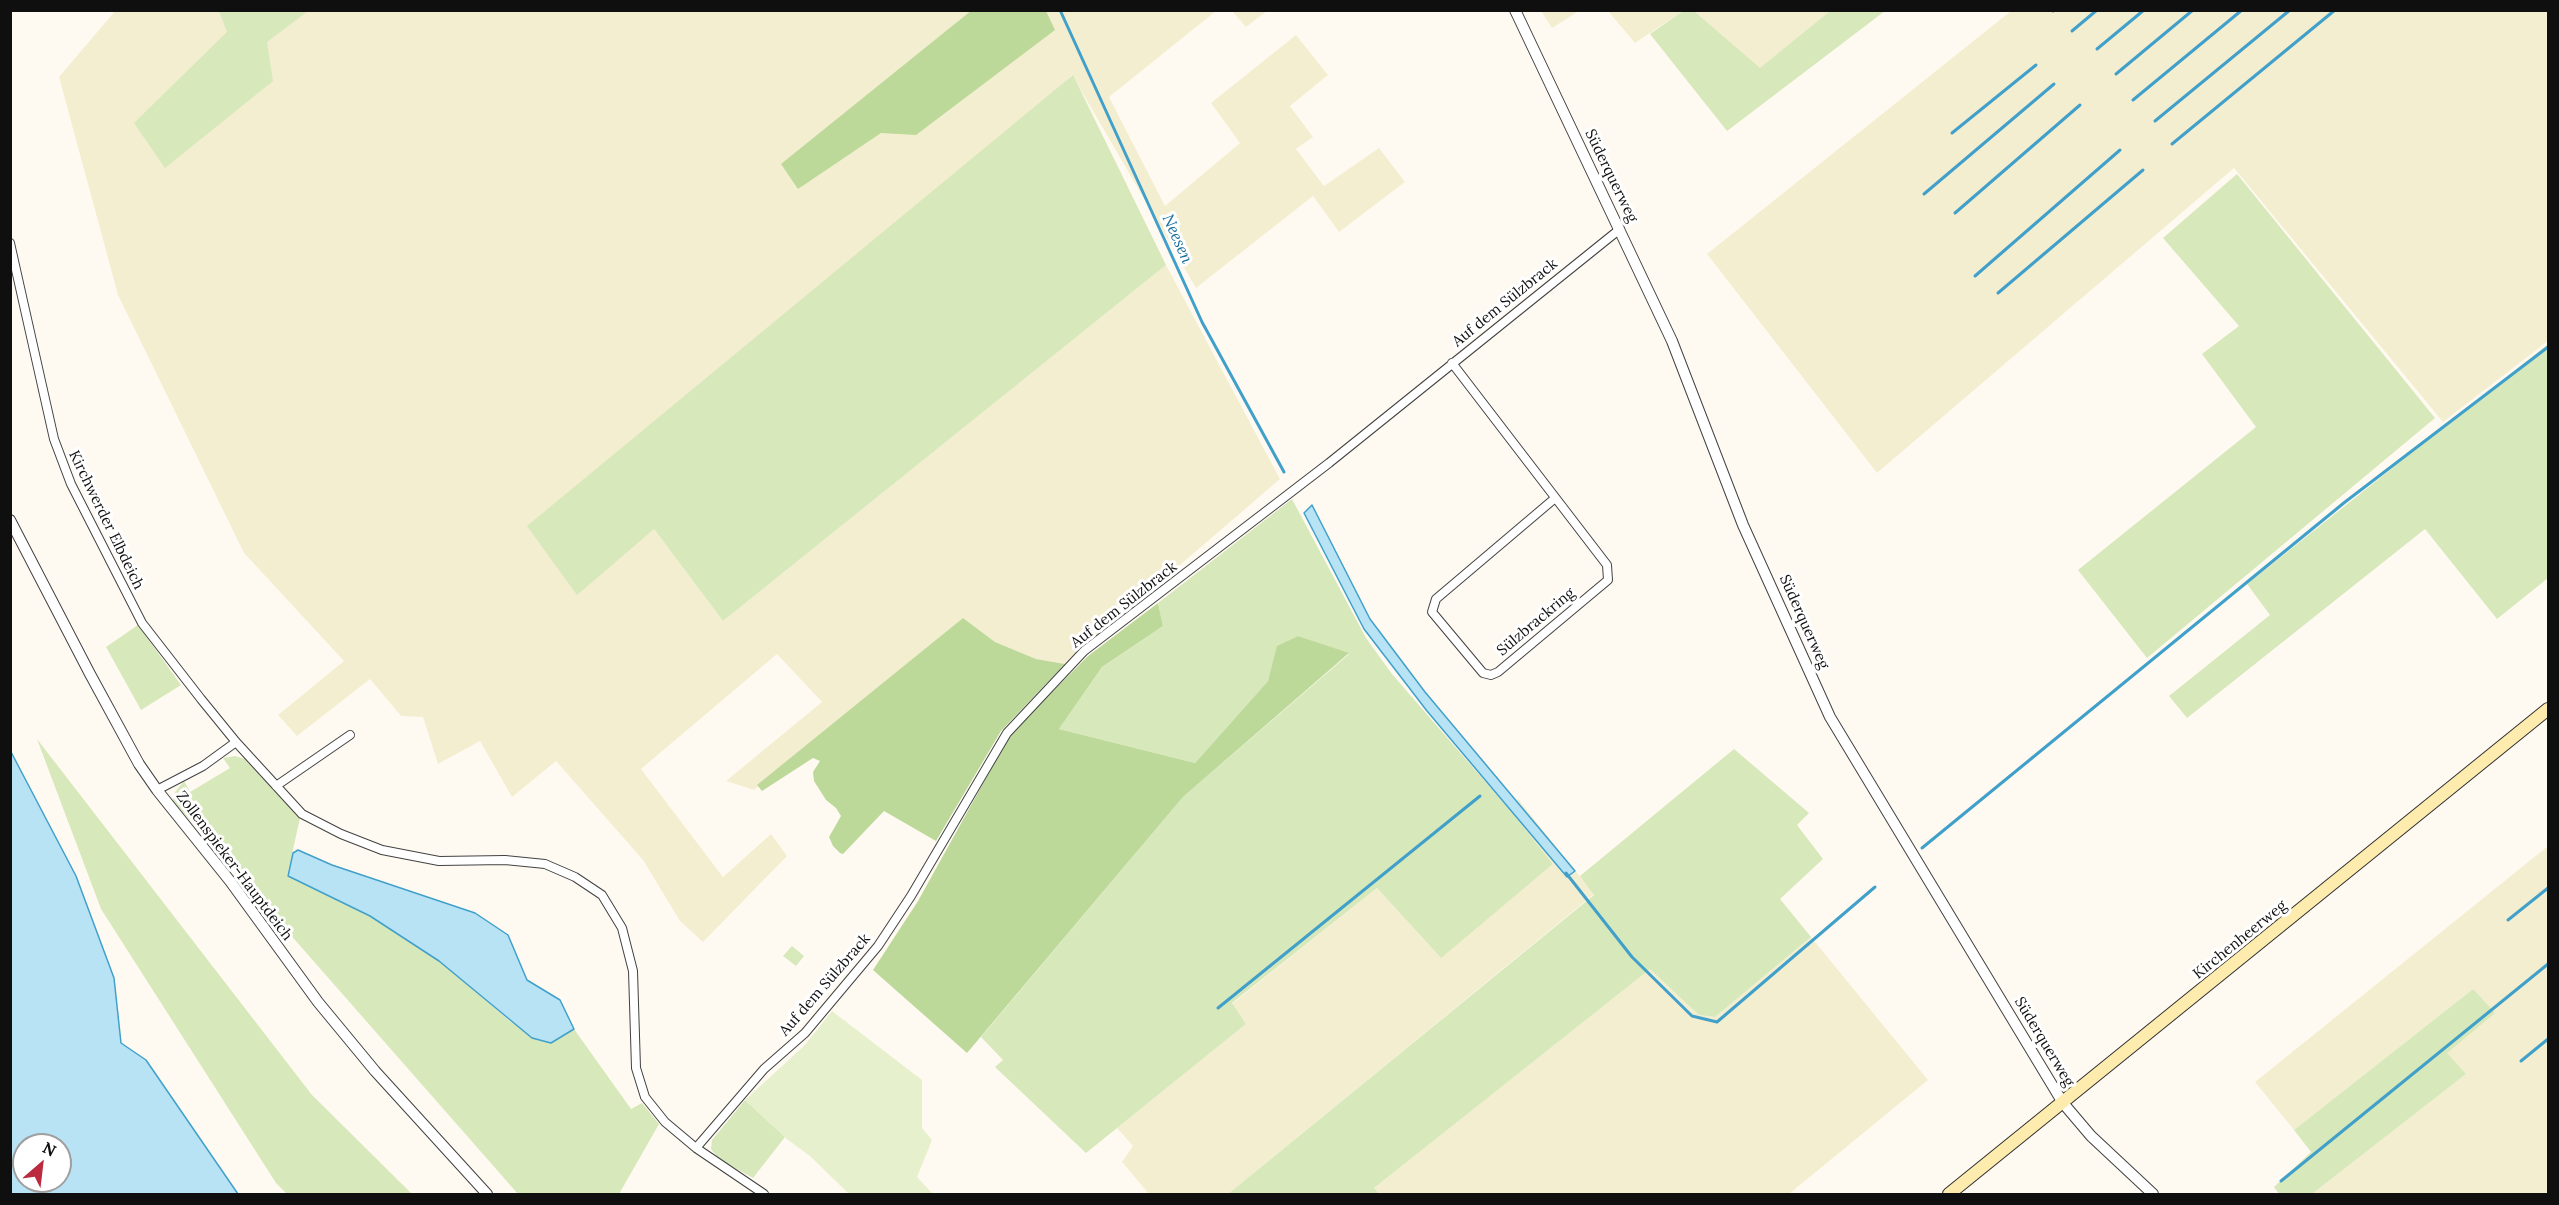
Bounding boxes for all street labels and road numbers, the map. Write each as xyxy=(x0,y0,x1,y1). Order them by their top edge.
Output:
street label: Süderquerweg xyxy=(1581,126,1641,226)
street label: Auf dem Sülzbrack xyxy=(1449,255,1561,351)
street label: Kirchwerder Elbdeich xyxy=(65,448,147,592)
street label: Auf dem Sülzbrack xyxy=(1067,558,1181,652)
street label: Süderquerweg xyxy=(1775,572,1833,672)
street label: Sülzbrackring xyxy=(1493,584,1579,660)
street label: Zollenspieker-Hauptdeich xyxy=(172,788,296,944)
street label: Kirchenheerweg xyxy=(2190,897,2290,983)
street label: Auf dem Sülzbrack xyxy=(776,930,874,1040)
street label: Süderquerweg xyxy=(2010,994,2078,1090)

